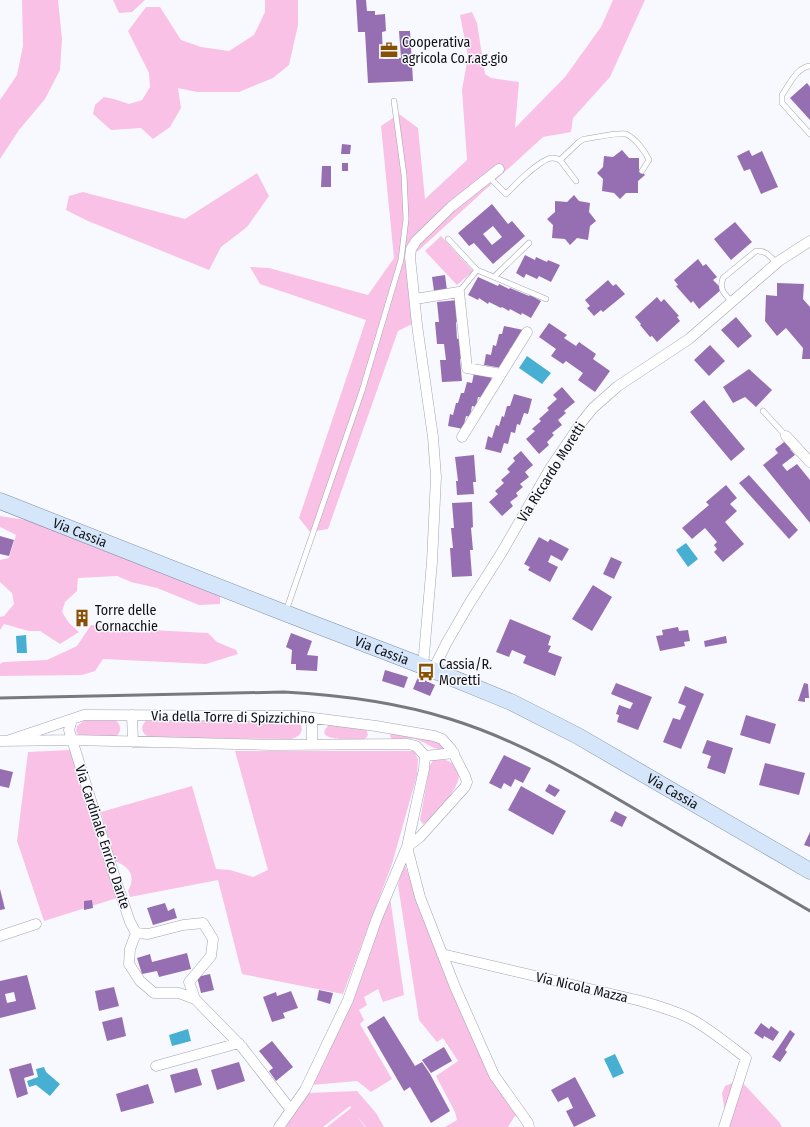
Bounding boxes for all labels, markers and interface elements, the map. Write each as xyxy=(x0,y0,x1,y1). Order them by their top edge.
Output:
place label: Cooperativa agricola Co.r.ag.gio xyxy=(402,34,508,67)
office icon: Cooperativa agricola Co.r.ag.gio xyxy=(379,40,399,60)
street label: Via Riccardo Moretti xyxy=(514,419,589,525)
street label: Via Cassia xyxy=(50,515,110,551)
place label: Torre delle Cornacchie xyxy=(95,602,158,635)
building icon: Torre delle Cornacchie xyxy=(72,608,92,628)
street label: Via Cassia xyxy=(352,633,411,669)
place label: Cassia/R. Moretti xyxy=(439,656,492,689)
bus stop icon: Cassia/R. Moretti xyxy=(416,662,436,682)
street label: Via della Torre di Spizzichino xyxy=(151,708,315,727)
street label: Via Cardinale Enrico Dante xyxy=(71,763,134,911)
street label: Via Cassia xyxy=(644,770,702,813)
street label: Via Nicola Mazza xyxy=(534,969,630,1006)

